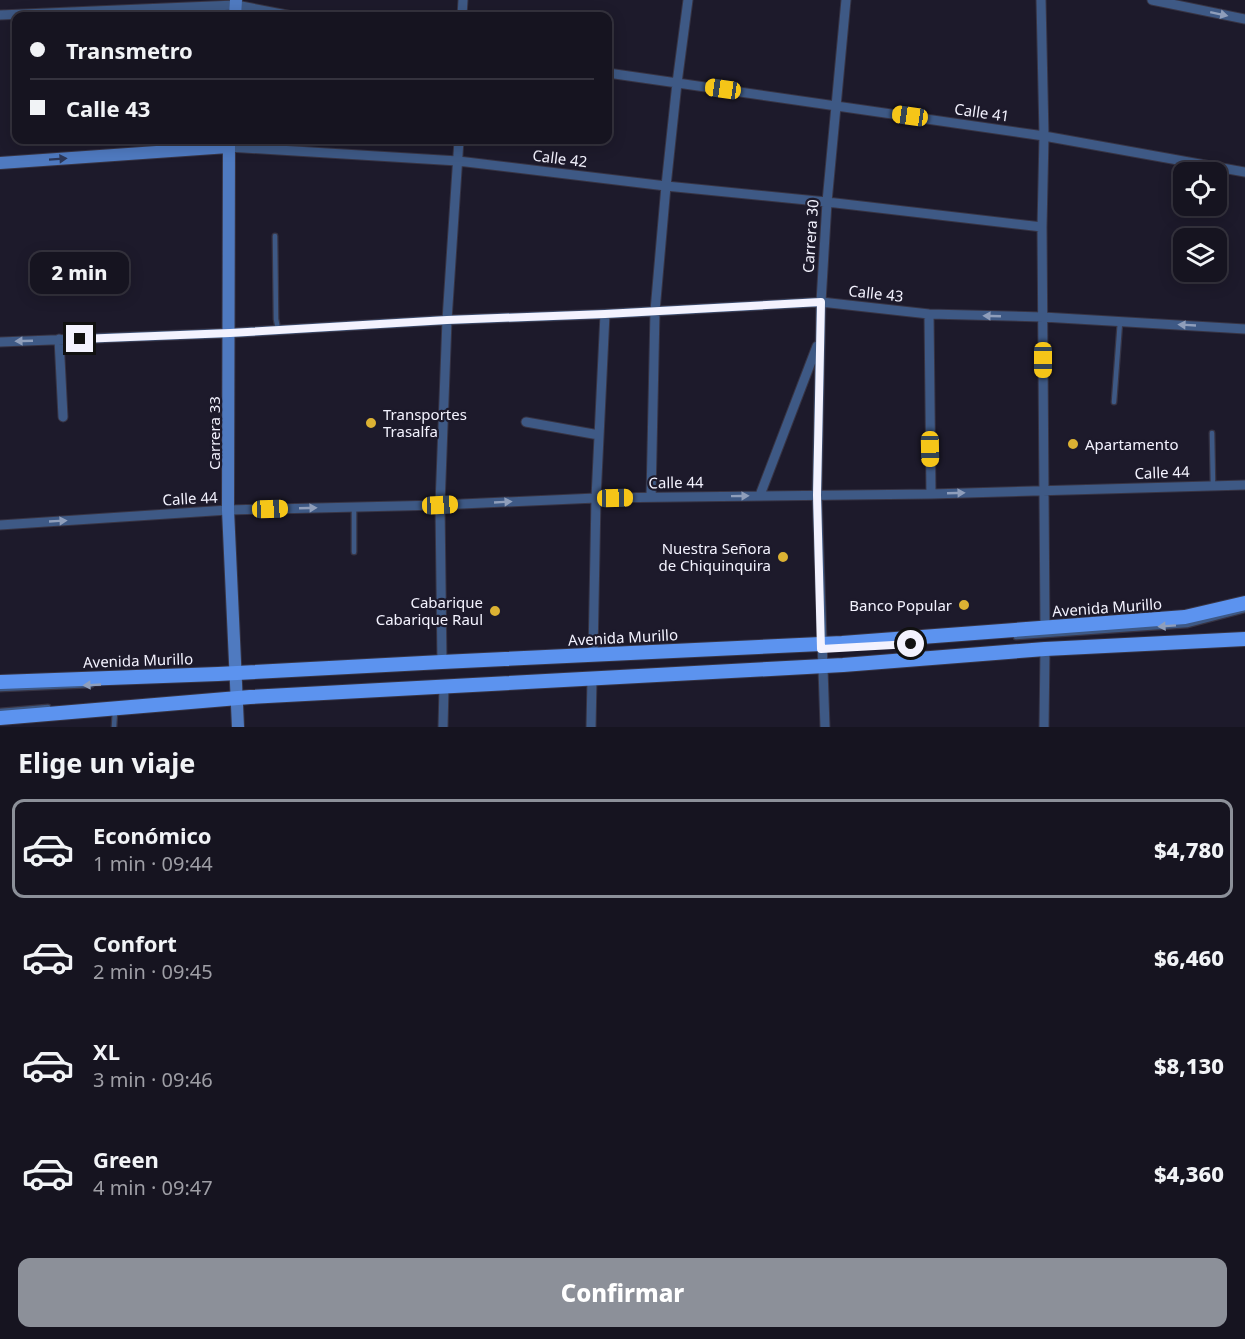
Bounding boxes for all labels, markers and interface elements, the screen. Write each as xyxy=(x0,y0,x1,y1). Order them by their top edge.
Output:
one-way arrow xyxy=(1210,10,1229,19)
text: Transmetro xyxy=(66,35,193,65)
car xyxy=(704,78,742,100)
text: Calle 43 xyxy=(66,93,150,123)
street label: Calle 41 xyxy=(953,98,1011,126)
car xyxy=(891,105,929,127)
street label: Calle 42 xyxy=(531,145,589,171)
one-way arrow xyxy=(49,154,68,164)
map controls xyxy=(1173,162,1227,282)
button: locate xyxy=(1173,162,1227,216)
street label: Carrera 30 xyxy=(797,198,823,274)
button: layers xyxy=(1173,228,1227,282)
callout: 2 min xyxy=(31,252,130,294)
text: 2 min xyxy=(52,259,107,286)
street label: Calle 43 xyxy=(848,280,904,306)
one-way arrow xyxy=(982,311,1001,320)
one-way arrow xyxy=(1177,321,1196,330)
route end xyxy=(66,325,93,352)
one-way arrow xyxy=(15,336,34,345)
car xyxy=(1034,342,1052,378)
street label: Carrera 33 xyxy=(204,396,224,470)
place label: Transportes Trasalfa xyxy=(383,404,467,441)
marker: Transportes Trasalfa xyxy=(364,416,378,430)
car xyxy=(921,431,939,467)
place label: Apartamento xyxy=(1085,434,1179,454)
marker: Apartamento xyxy=(1066,437,1080,451)
street label: Calle 44 xyxy=(1134,461,1190,483)
street label: Calle 44 xyxy=(648,472,704,492)
street label: Calle 44 xyxy=(162,487,218,509)
car xyxy=(597,489,633,507)
one-way arrow xyxy=(946,489,965,498)
one-way arrow xyxy=(730,491,749,501)
car xyxy=(422,495,458,515)
one-way arrow xyxy=(493,498,512,507)
car xyxy=(252,499,288,519)
one-way arrow xyxy=(298,503,317,513)
one-way arrow xyxy=(49,516,68,525)
place label: Nuestra Señora de Chiquinquira xyxy=(658,538,771,575)
marker: Nuestra Señora de Chiquinquira xyxy=(776,550,790,564)
place label: Cabarique Cabarique Raul xyxy=(376,592,483,629)
street label: Avenida Murillo xyxy=(1051,593,1163,621)
place label: Banco Popular xyxy=(849,595,952,615)
marker: Banco Popular xyxy=(957,598,971,612)
marker: Cabarique Cabarique Raul xyxy=(488,604,502,618)
one-way arrow xyxy=(1158,621,1177,631)
street label: Avenida Murillo xyxy=(567,624,679,650)
route start xyxy=(897,630,924,657)
street label: Avenida Murillo xyxy=(83,648,193,672)
one-way arrow xyxy=(83,681,102,690)
text: Elige un viaje xyxy=(18,744,195,781)
text: Económico xyxy=(93,820,212,850)
icon: car xyxy=(21,822,75,876)
text: $4,780 xyxy=(1154,834,1224,864)
text: 1 min · 09:44 xyxy=(93,850,213,877)
text: Confort xyxy=(93,928,177,958)
icon: car xyxy=(21,930,75,984)
text: $6,460 xyxy=(1154,942,1224,972)
text: 2 min · 09:45 xyxy=(93,958,213,985)
text: XL xyxy=(93,1036,120,1066)
icon: car xyxy=(21,1038,75,1092)
text: $8,130 xyxy=(1154,1050,1224,1080)
text: 3 min · 09:46 xyxy=(93,1066,213,1093)
text: Green xyxy=(93,1144,159,1174)
icon: car xyxy=(21,1146,75,1200)
text: $4,360 xyxy=(1154,1158,1224,1188)
text: 4 min · 09:47 xyxy=(93,1174,213,1201)
button: Confirmar xyxy=(18,1258,1227,1327)

